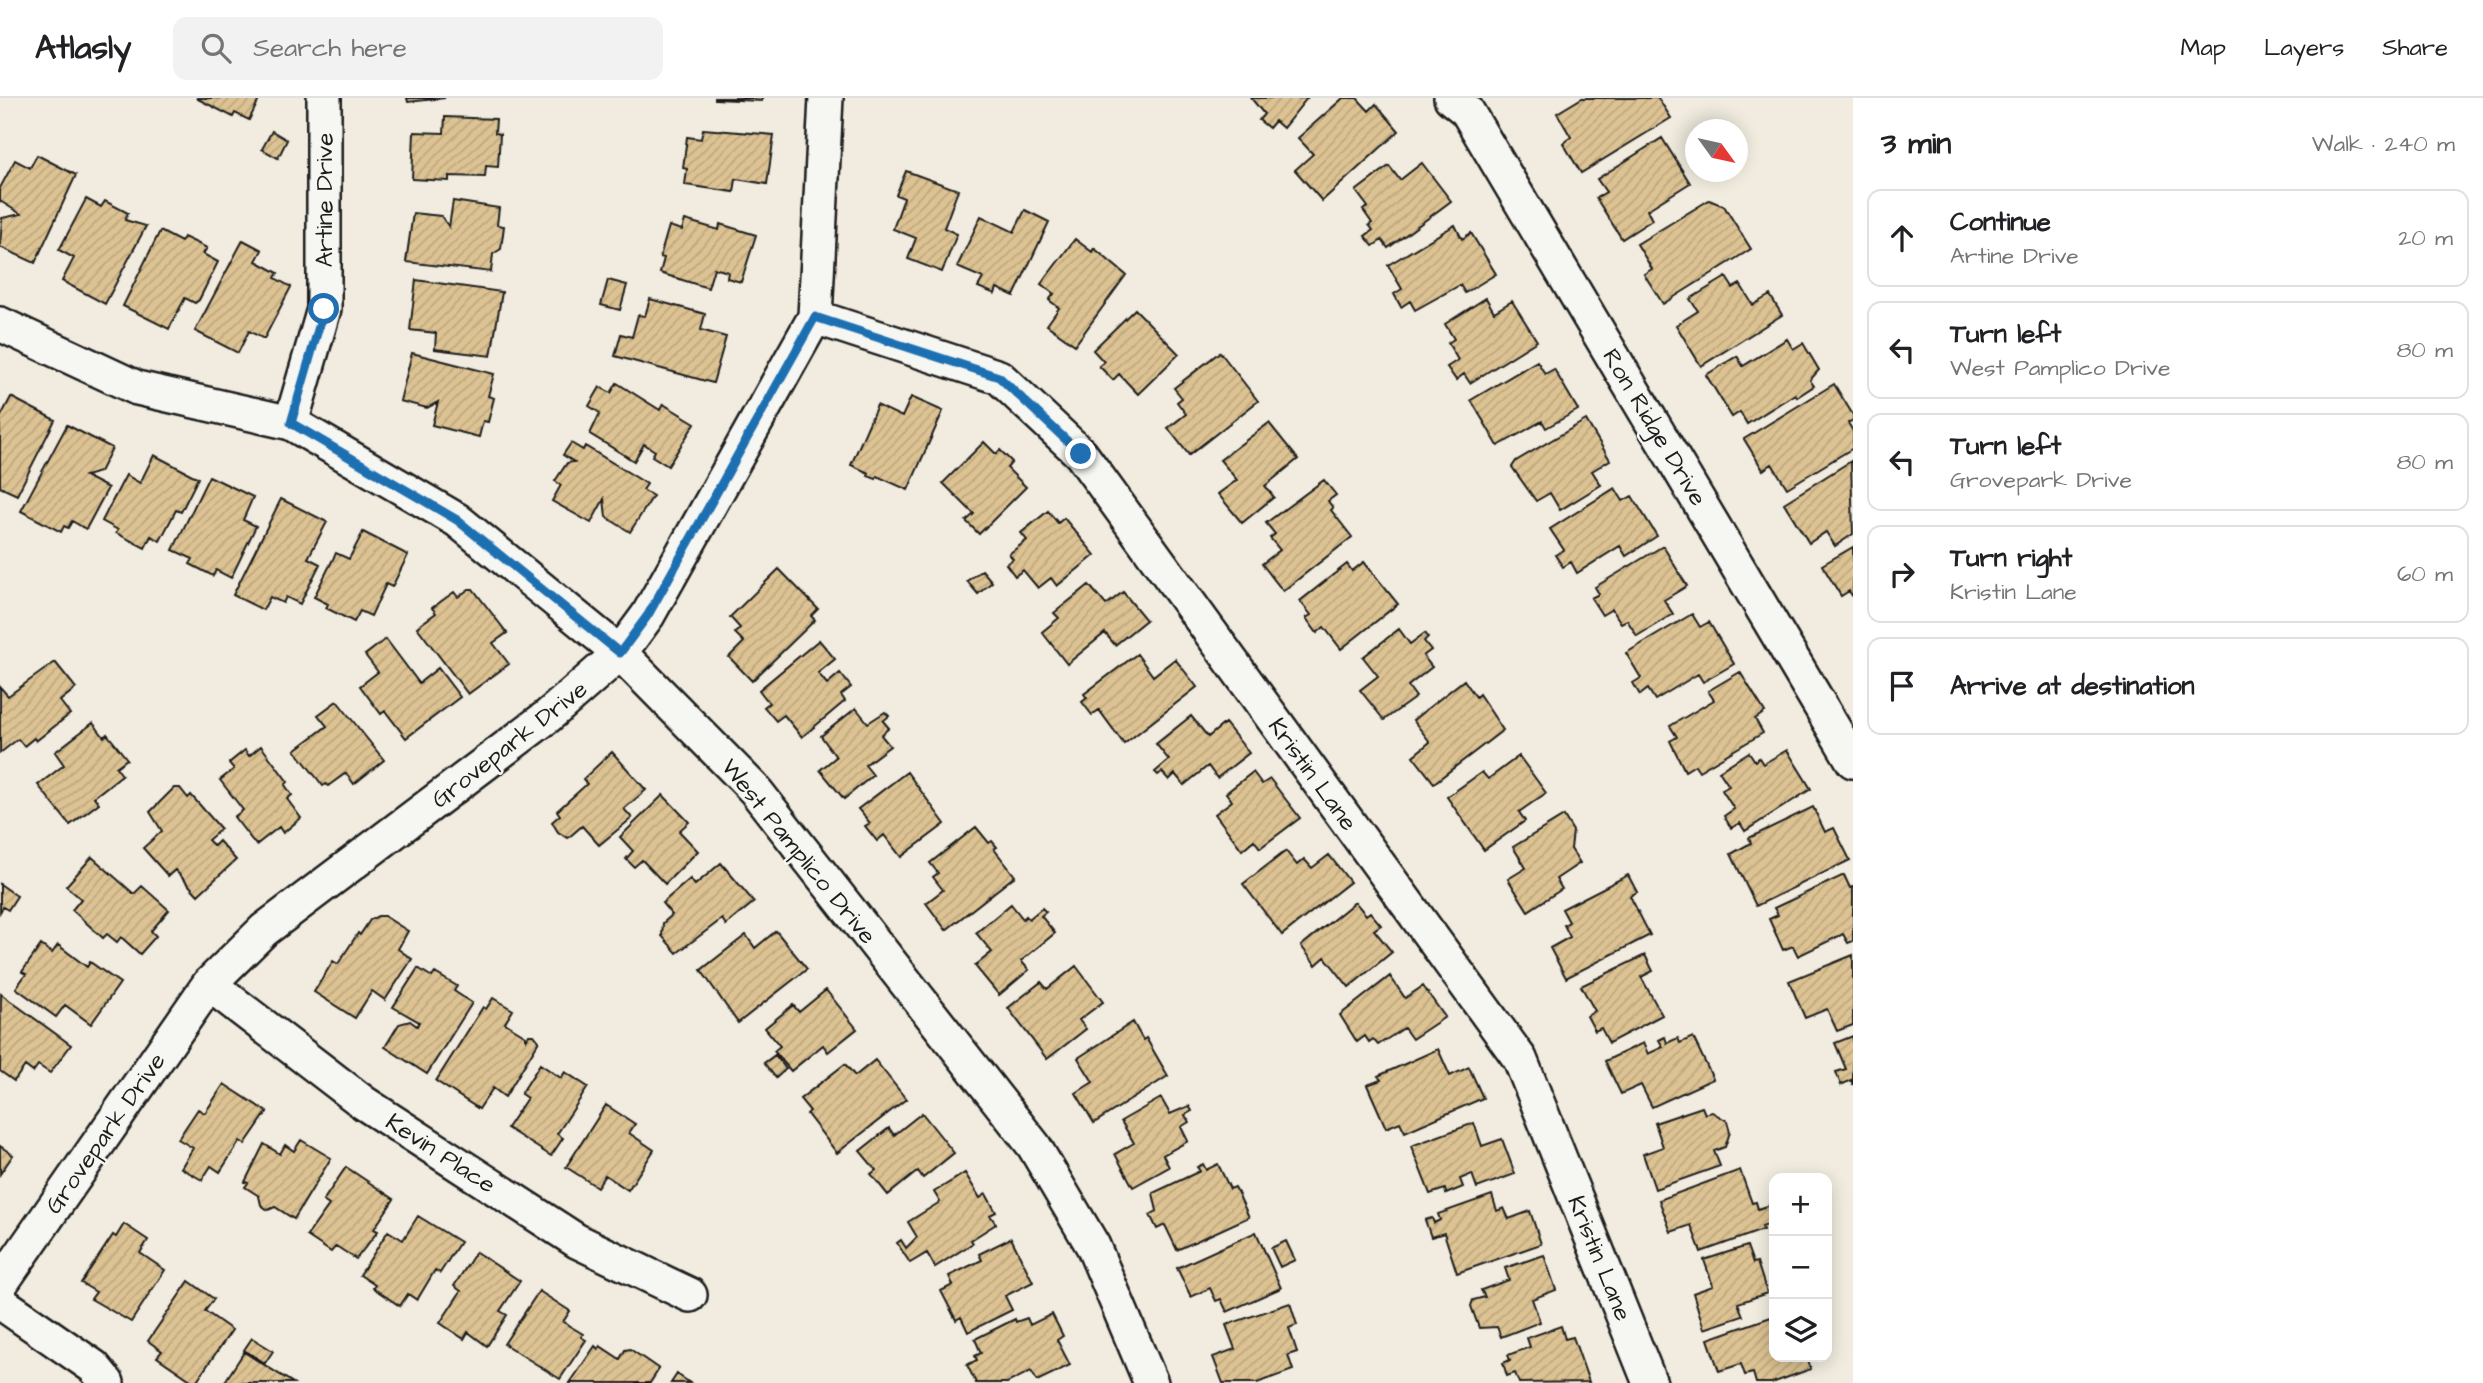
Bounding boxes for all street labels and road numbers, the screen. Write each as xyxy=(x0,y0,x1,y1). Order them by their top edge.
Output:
street label: Artine Drive xyxy=(308,133,342,267)
street label: Ron Ridge Drive xyxy=(1593,342,1715,513)
street label: Grovepark Drive xyxy=(424,673,595,817)
street label: Kristin Lane xyxy=(1260,711,1365,838)
street label: West Pamplico Drive xyxy=(713,752,884,952)
street label: Grovepark Drive xyxy=(37,1046,174,1221)
street label: Kevin Place xyxy=(379,1106,502,1202)
street label: Kristin Lane xyxy=(1559,1191,1640,1326)

